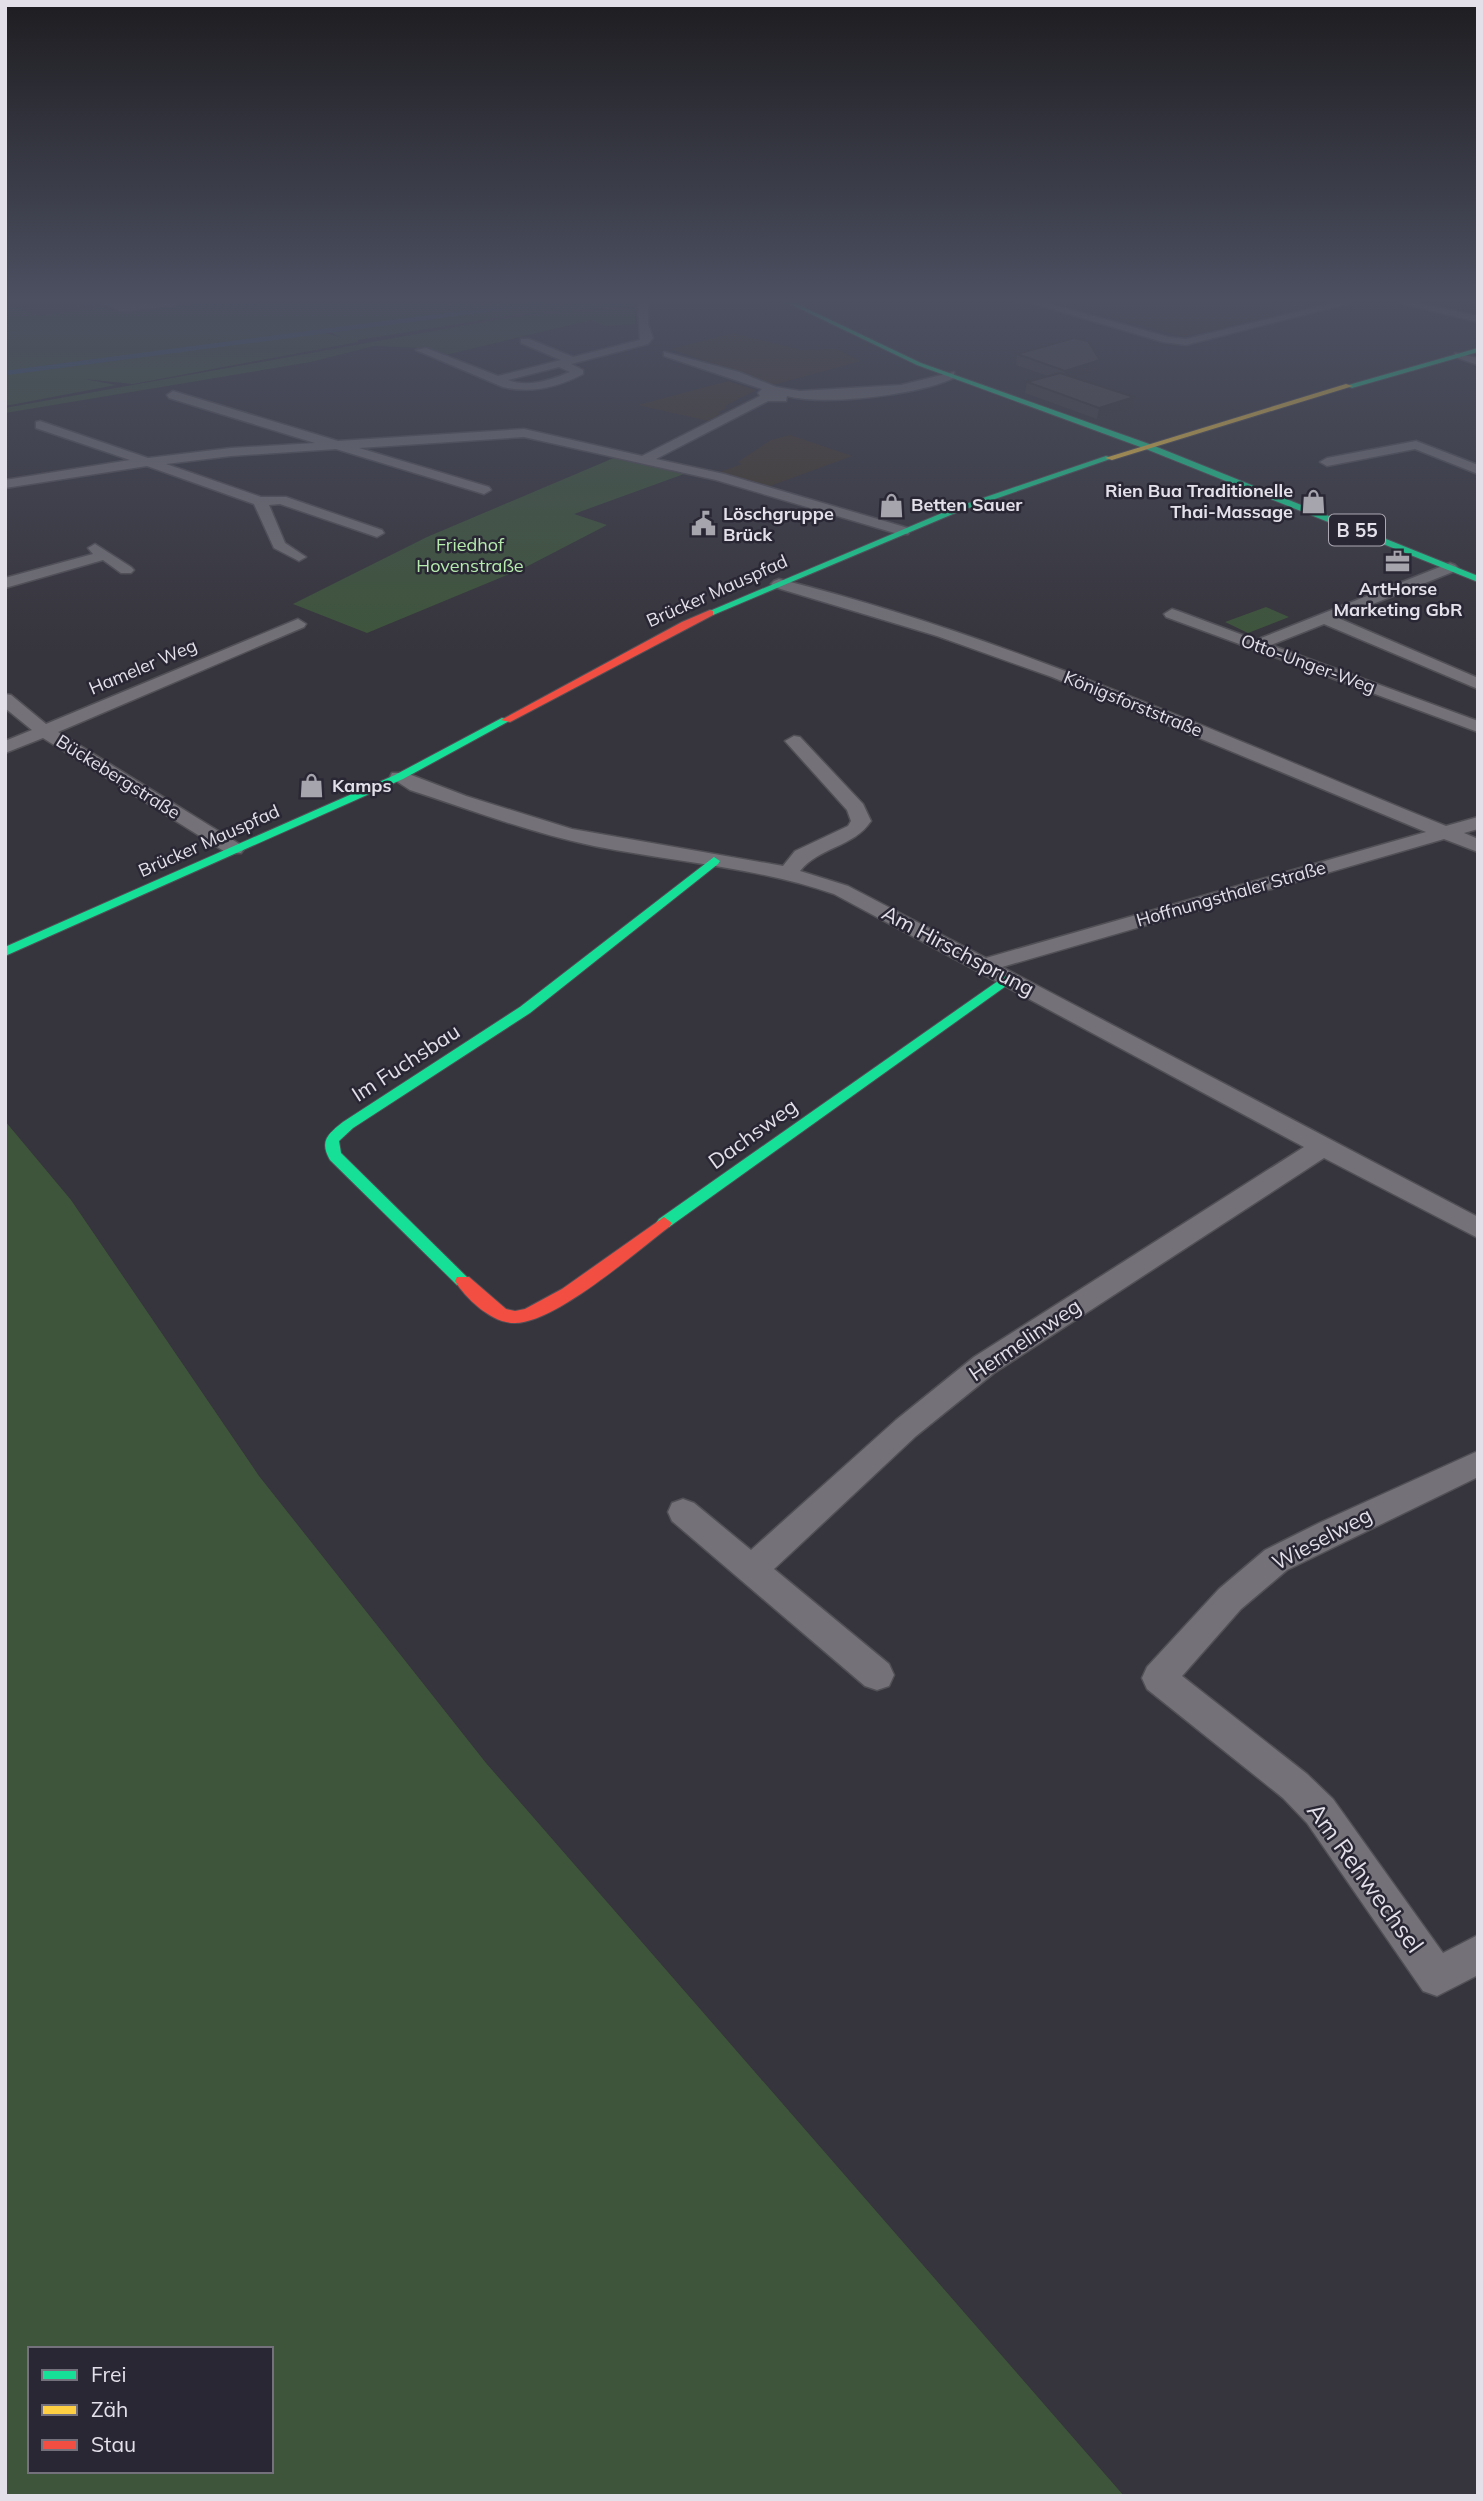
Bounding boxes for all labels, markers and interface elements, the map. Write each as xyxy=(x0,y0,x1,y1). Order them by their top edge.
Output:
place label: Rien Bua Traditionelle Thai-Massage xyxy=(1105,479,1293,523)
shop icon: Rien Bua Traditionelle Thai-Massage xyxy=(1299,487,1327,515)
shop icon: Betten Sauer xyxy=(877,491,905,519)
place label: Betten Sauer xyxy=(911,493,1023,516)
place label: Löschgruppe Brück xyxy=(723,502,834,546)
public building icon: Löschgruppe Brück xyxy=(689,510,717,538)
road number: B 55 xyxy=(1329,514,1385,545)
park label: Friedhof Hovenstraße xyxy=(416,533,524,577)
office icon: ArtHorse Marketing GbR xyxy=(1384,548,1412,576)
street label: Brücker Mauspfad xyxy=(643,549,791,632)
place label: ArtHorse Marketing GbR xyxy=(1333,577,1463,621)
street label: Otto-Unger-Weg xyxy=(1238,629,1379,699)
street label: Hameler Weg xyxy=(85,633,200,700)
street label: Königsforststraße xyxy=(1061,665,1206,742)
street label: Bückebergstraße xyxy=(52,729,184,824)
shop icon: Kamps xyxy=(298,772,326,800)
place label: Kamps xyxy=(332,774,392,797)
street label: Brücker Mauspfad xyxy=(135,799,283,882)
street label: Hoffnungsthaler Straße xyxy=(1134,855,1328,932)
street label: Am Hirschsprung xyxy=(878,899,1039,1001)
street label: Im Fuchsbau xyxy=(347,1018,464,1107)
street label: Dachsweg xyxy=(703,1092,802,1174)
street label: Hermelinweg xyxy=(964,1292,1085,1386)
street label: Wieselweg xyxy=(1267,1501,1376,1575)
street label: Am Rehwechsel xyxy=(1301,1796,1430,1959)
legend xyxy=(28,2347,273,2473)
text: Frei xyxy=(91,2361,127,2387)
text: Zäh xyxy=(91,2396,128,2422)
text: Stau xyxy=(91,2431,136,2457)

